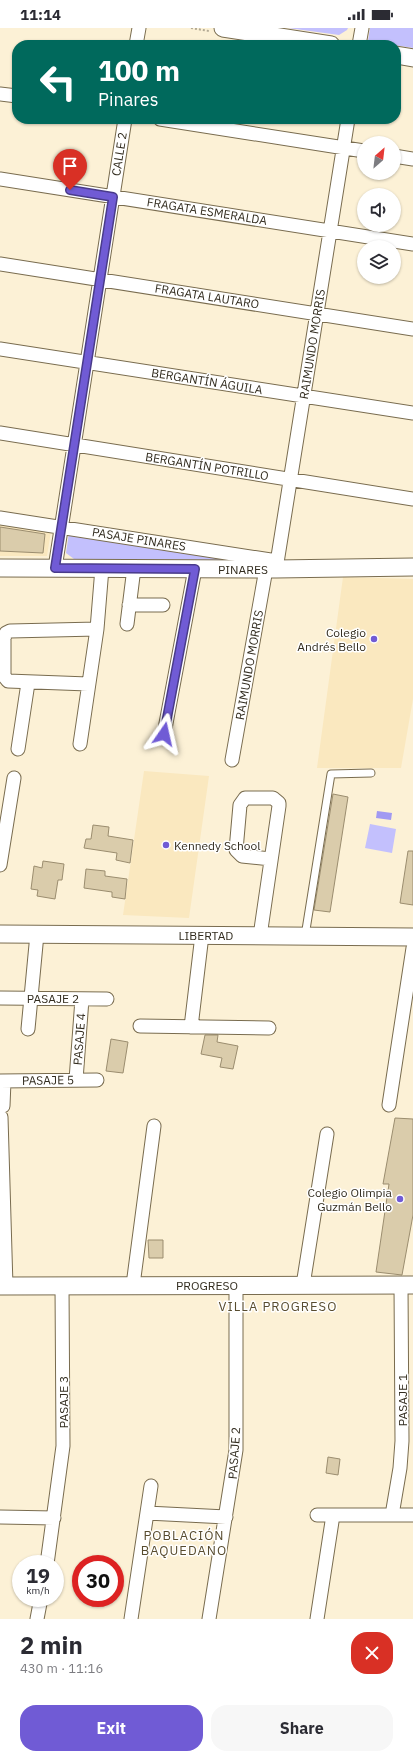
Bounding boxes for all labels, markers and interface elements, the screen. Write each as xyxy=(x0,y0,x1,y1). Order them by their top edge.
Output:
text: 11:14 xyxy=(20,5,61,24)
text: 100 m xyxy=(98,52,180,89)
icon: left xyxy=(32,56,84,108)
text: Pinares xyxy=(98,88,158,111)
street label: CALLE 2 xyxy=(108,131,130,177)
north arrow xyxy=(357,136,401,180)
map controls xyxy=(357,136,401,284)
pin xyxy=(53,149,87,190)
icon: arrive xyxy=(59,155,81,177)
button: sound xyxy=(357,188,401,232)
street label: FRAGATA ESMERALDA xyxy=(146,194,268,228)
button: layers xyxy=(357,240,401,284)
street label: FRAGATA LAUTARO xyxy=(154,280,260,312)
street label: RAIMUNDO MORRIS xyxy=(296,288,328,400)
street label: BERGANTÍN ÁGUILA xyxy=(150,365,264,397)
street label: BERGANTÍN POTRILLO xyxy=(144,449,270,483)
street label: PASAJE PINARES xyxy=(91,524,187,554)
street label: PINARES xyxy=(218,562,268,577)
street label: RAIMUNDO MORRIS xyxy=(232,609,266,721)
place label: Colegio Andrés Bello xyxy=(297,625,366,654)
marker: Colegio Andrés Bello xyxy=(369,634,379,644)
position arrow xyxy=(143,713,185,755)
place label: Kennedy School xyxy=(174,838,260,853)
marker: Kennedy School xyxy=(161,840,171,850)
street label: LIBERTAD xyxy=(179,928,233,943)
street label: PASAJE 2 xyxy=(27,991,79,1006)
street label: PASAJE 4 xyxy=(70,1012,88,1066)
street label: PASAJE 5 xyxy=(22,1072,74,1088)
place label: Colegio Olimpia Guzmán Bello xyxy=(307,1185,393,1214)
marker: Colegio Olimpia Guzmán Bello xyxy=(395,1194,405,1204)
street label: PROGRESO xyxy=(176,1278,238,1293)
district label: VILLA PROGRESO xyxy=(219,1298,337,1315)
street label: PASAJE 1 xyxy=(395,1374,410,1426)
street label: PASAJE 3 xyxy=(56,1376,71,1428)
street label: PASAJE 2 xyxy=(225,1426,243,1480)
district label: POBLACIÓN BAQUEDANO xyxy=(141,1527,227,1559)
speed limit sign: 30 xyxy=(72,1555,124,1607)
text: 19 xyxy=(26,1562,50,1589)
text: km/h xyxy=(26,1584,50,1597)
text: 2 min xyxy=(20,1629,83,1661)
button: close xyxy=(351,1632,393,1674)
text: 430 m · 11:16 xyxy=(20,1660,103,1677)
button: Exit xyxy=(20,1705,203,1751)
button: Share xyxy=(211,1705,393,1751)

